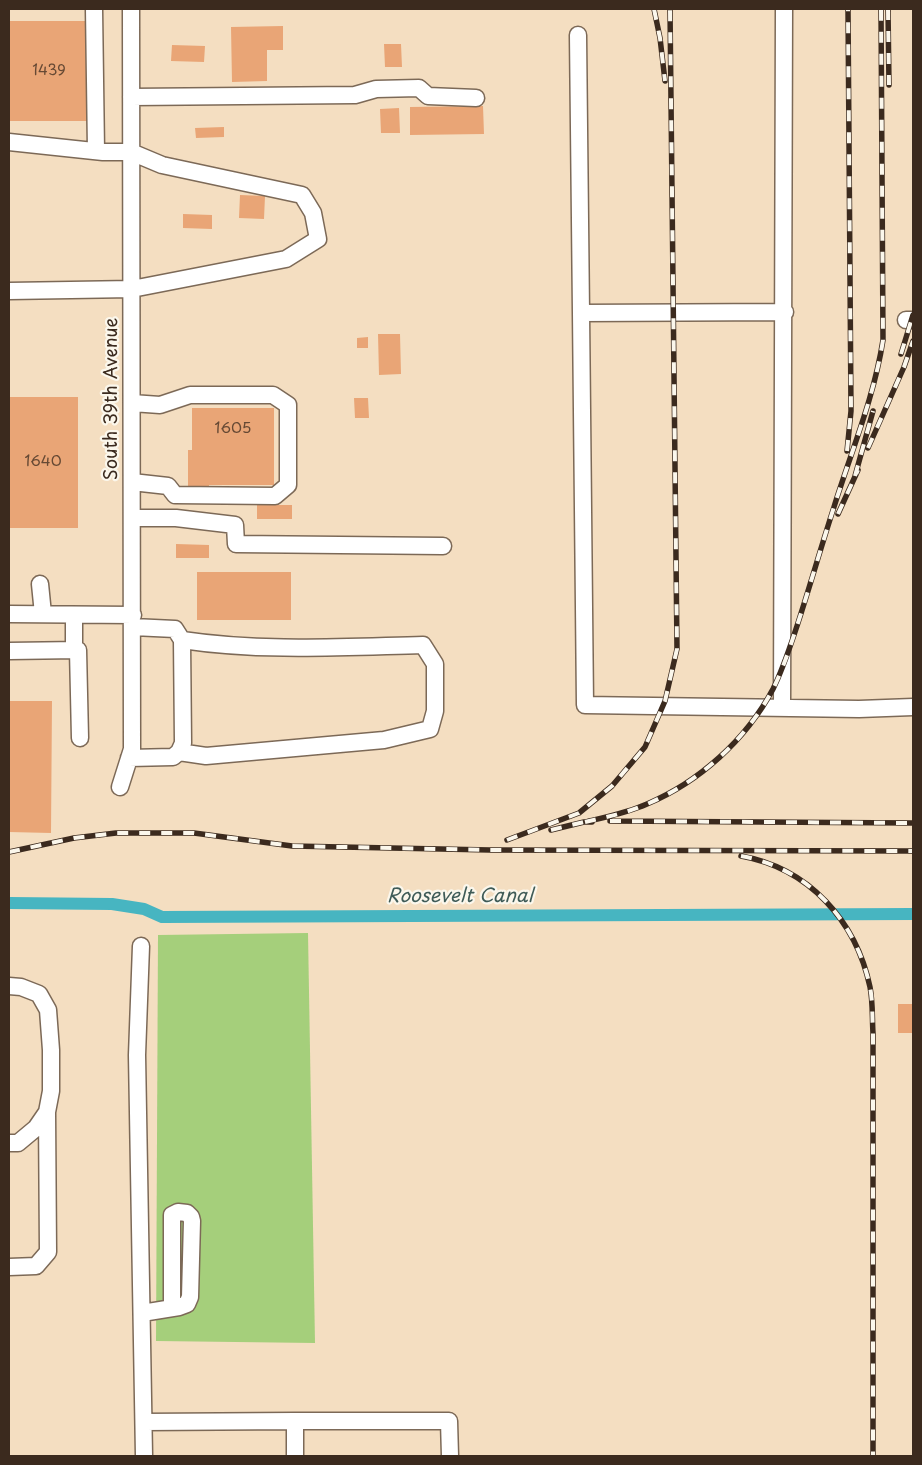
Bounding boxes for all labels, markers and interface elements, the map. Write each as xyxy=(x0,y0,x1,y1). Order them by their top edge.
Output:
house number: 1439 xyxy=(32,62,66,80)
street label: South 39th Avenue xyxy=(101,318,123,480)
house number: 1605 xyxy=(215,420,251,438)
house number: 1640 xyxy=(24,453,62,471)
water label: Roosevelt Canal xyxy=(387,886,533,908)

